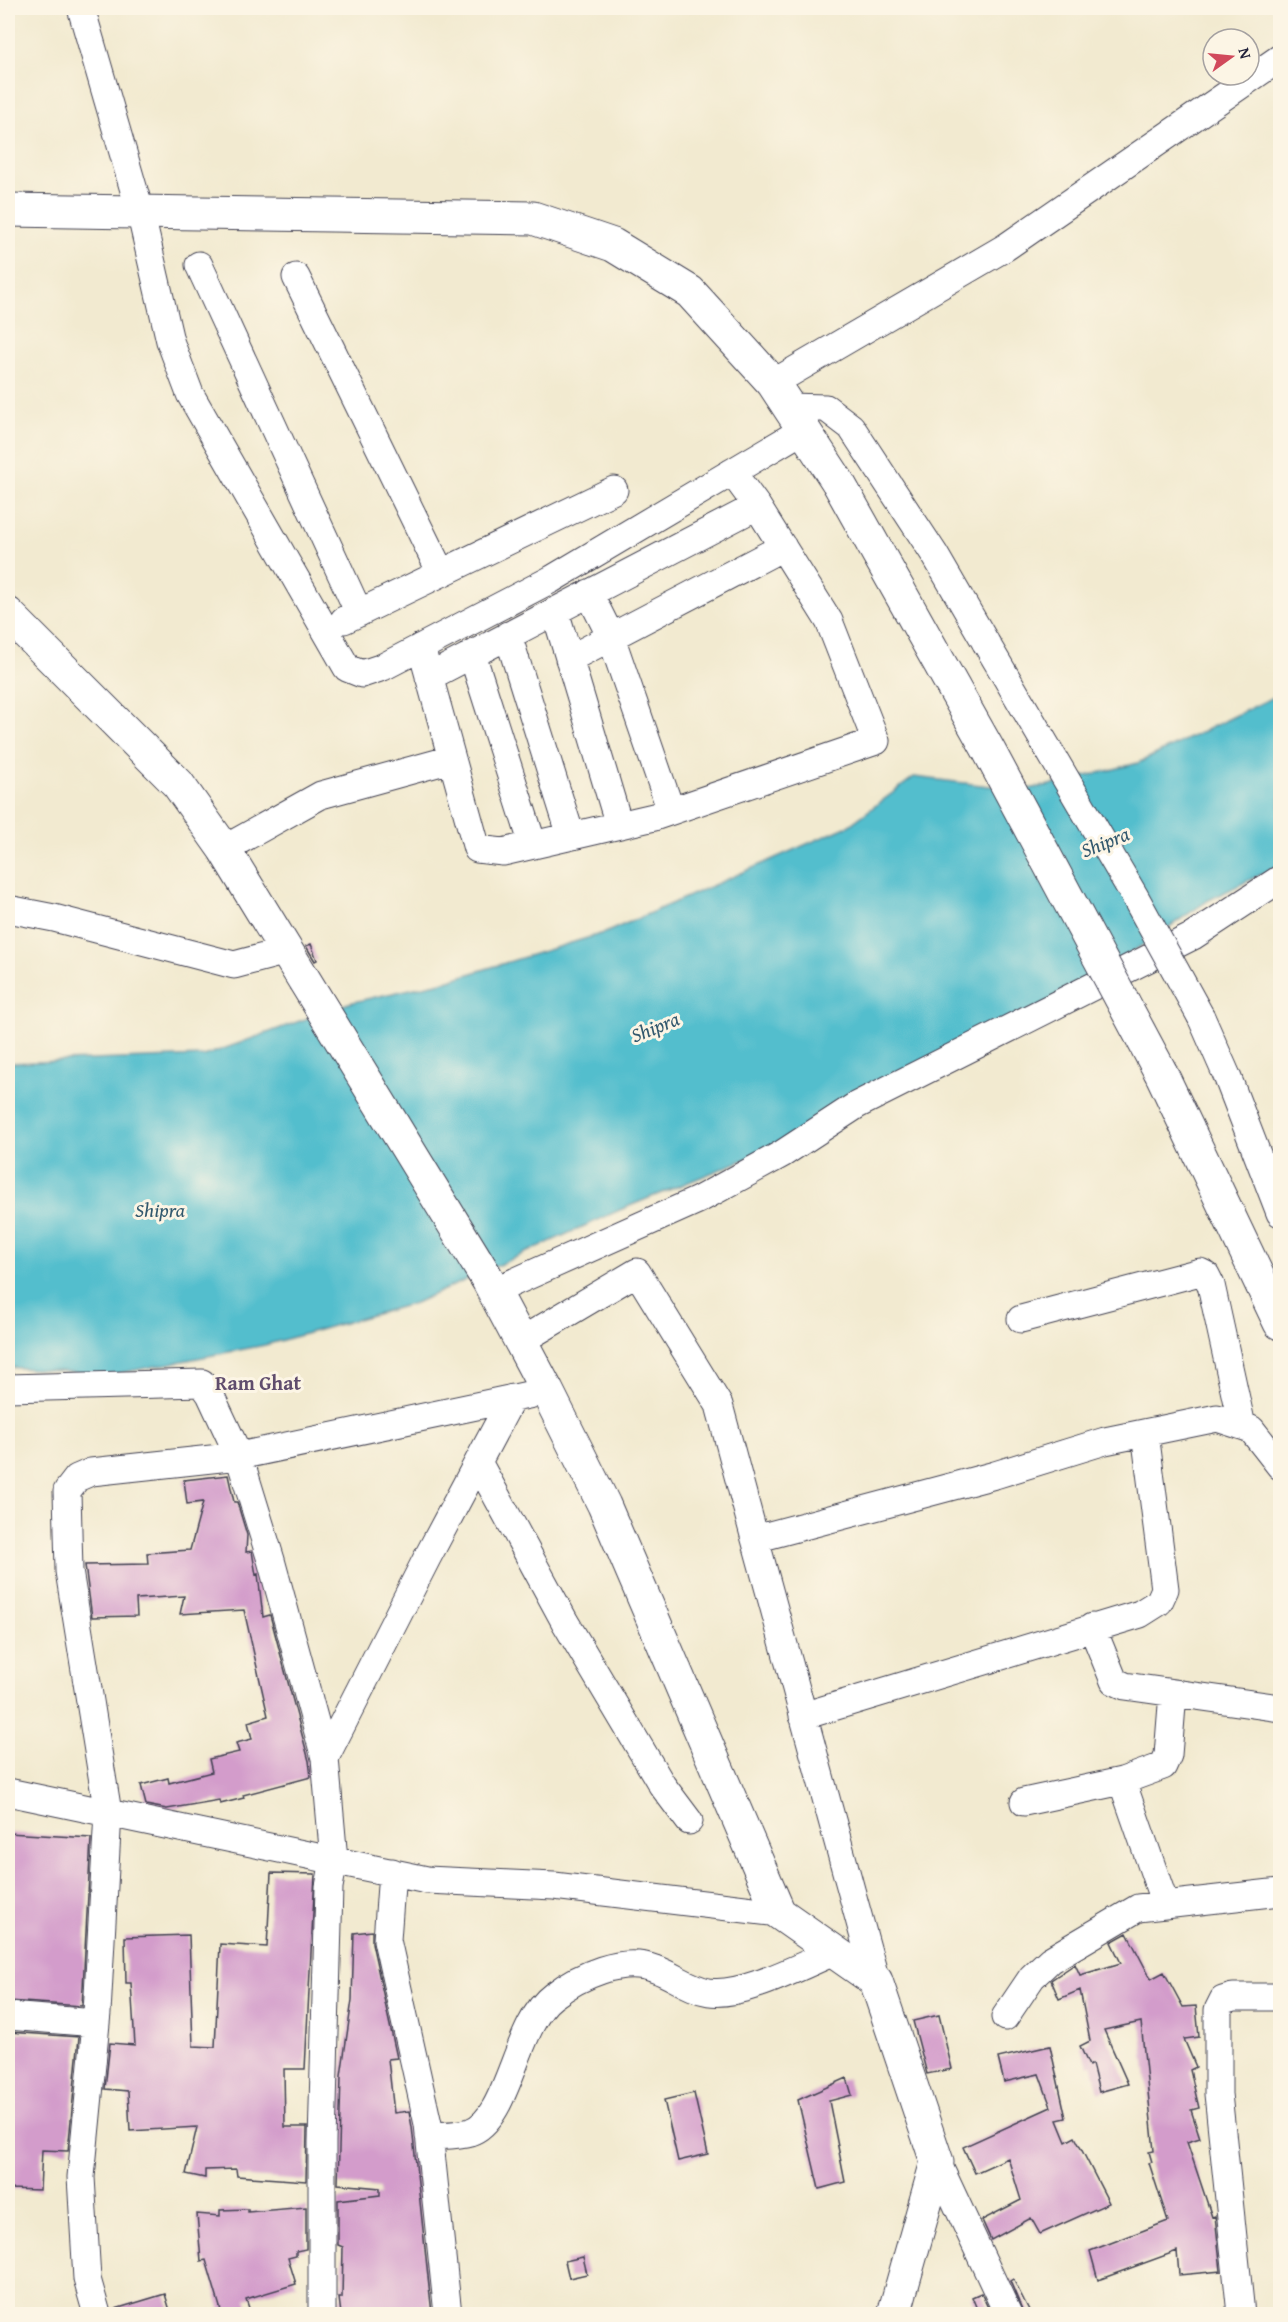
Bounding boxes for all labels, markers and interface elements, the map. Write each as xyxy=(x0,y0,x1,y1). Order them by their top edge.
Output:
north arrow xyxy=(1201,27,1261,87)
text: N xyxy=(1233,45,1259,62)
water label: Shipra xyxy=(1076,818,1134,864)
water label: Shipra xyxy=(626,1003,684,1049)
water label: Shipra xyxy=(135,1195,186,1224)
district label: Ram Ghat xyxy=(215,1368,301,1397)

